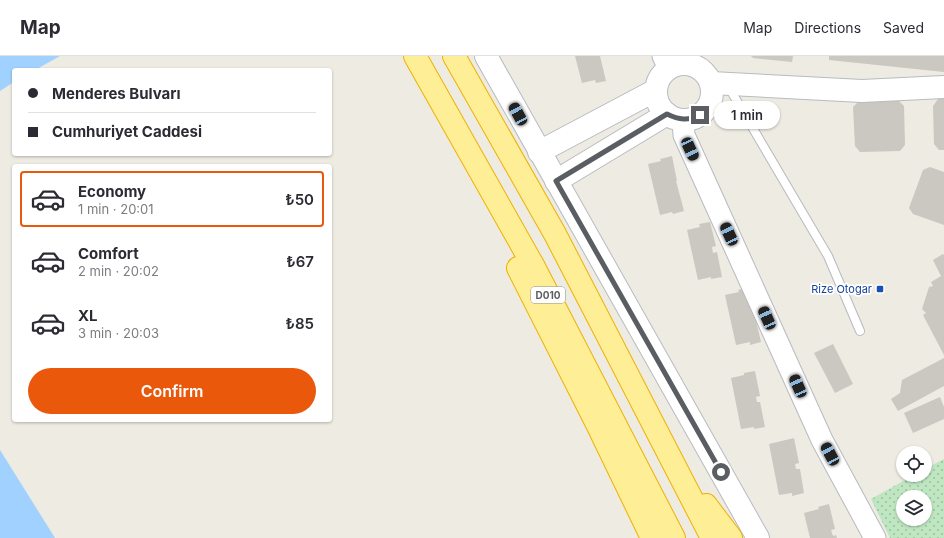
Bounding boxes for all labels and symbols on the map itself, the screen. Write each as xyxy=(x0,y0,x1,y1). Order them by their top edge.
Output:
car xyxy=(507,101,529,127)
callout: 1 min xyxy=(714,101,780,129)
route end xyxy=(691,106,709,124)
car xyxy=(679,136,701,162)
car xyxy=(718,221,740,247)
place label: Rize Otogar xyxy=(811,282,872,296)
marker: Rize Otogar xyxy=(875,284,885,294)
road number: D010 xyxy=(531,287,565,303)
car xyxy=(757,305,777,331)
car xyxy=(788,373,808,399)
car xyxy=(819,441,841,467)
route start xyxy=(712,463,730,481)

